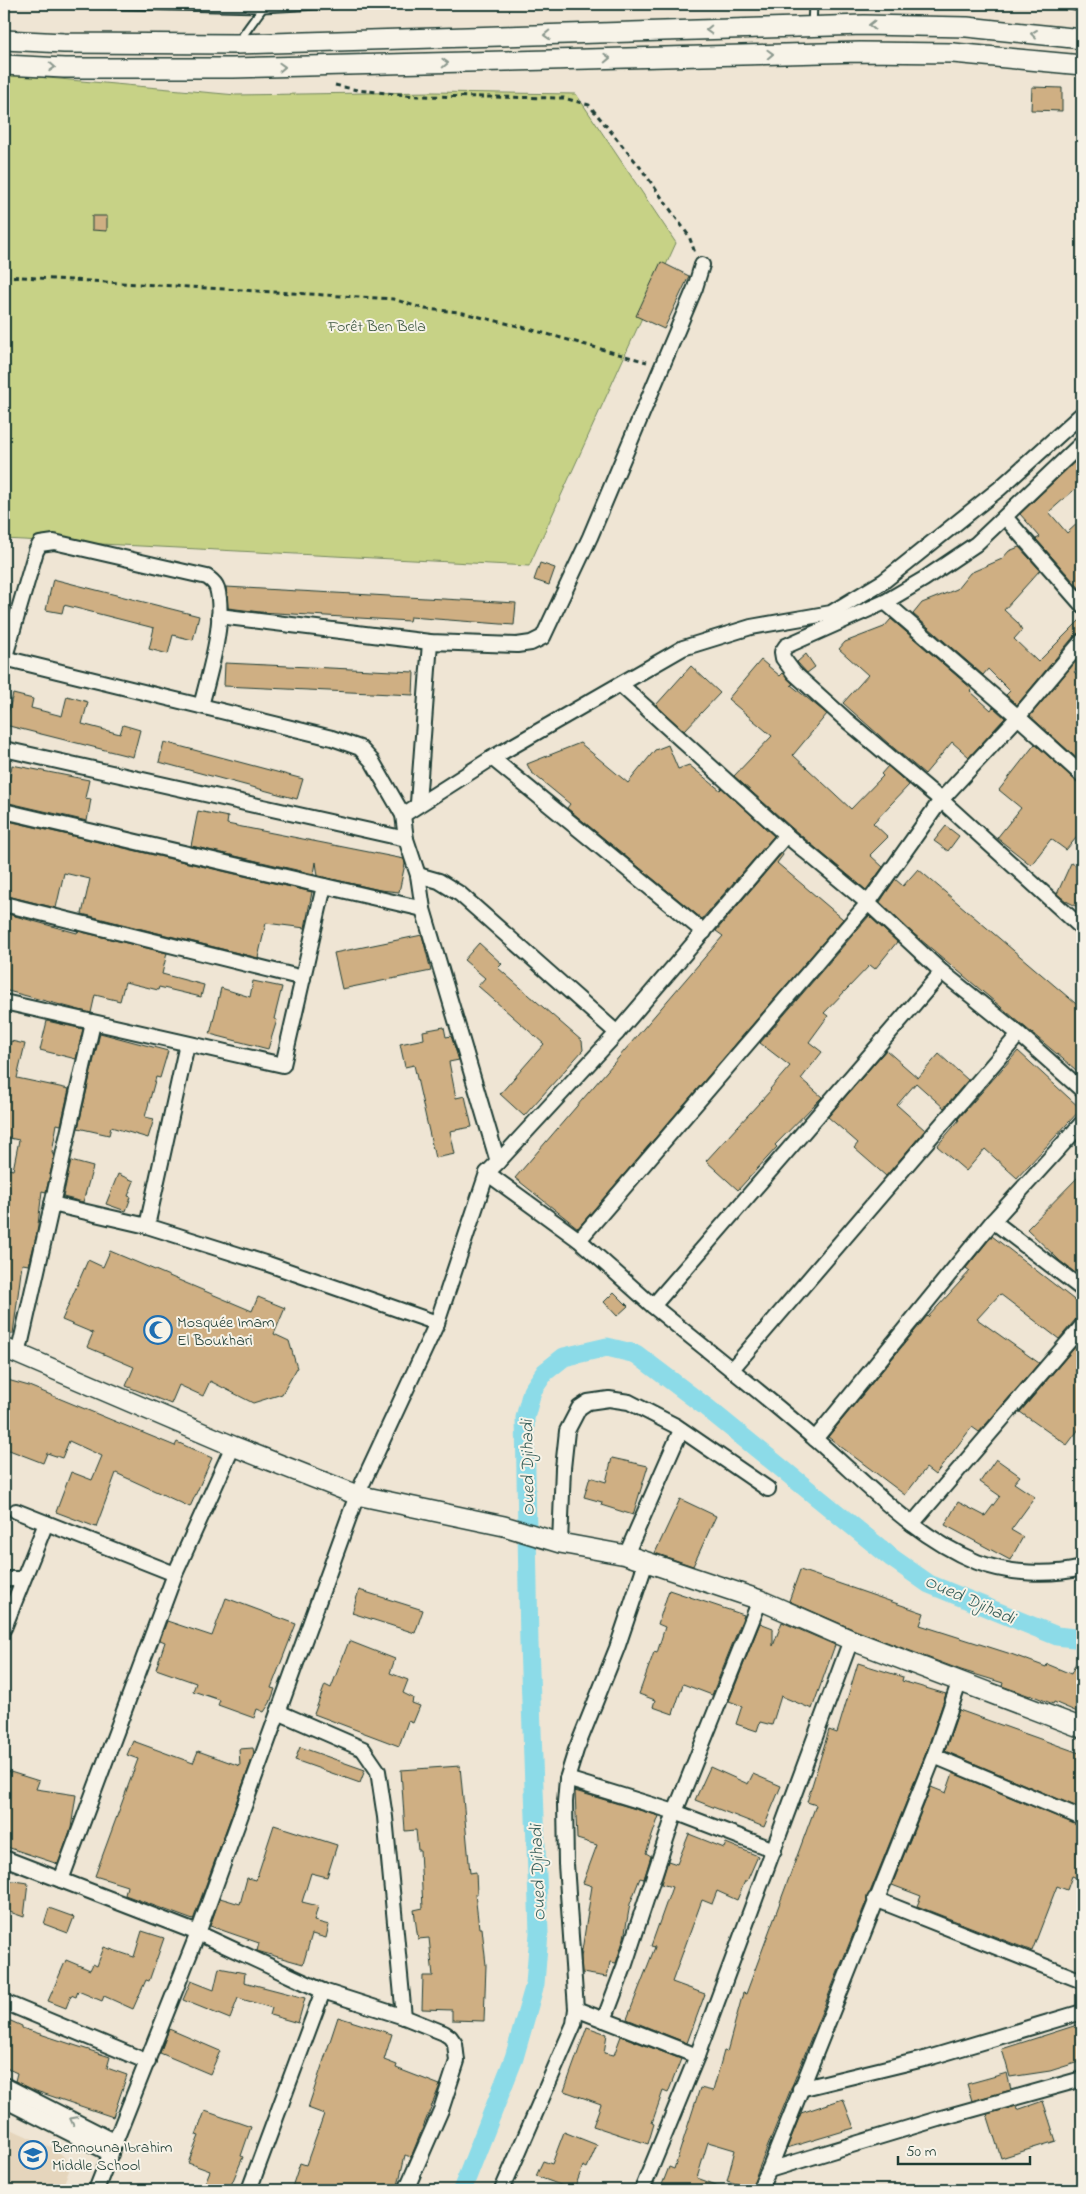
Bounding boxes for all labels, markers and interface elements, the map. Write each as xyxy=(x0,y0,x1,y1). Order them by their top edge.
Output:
one-way arrow xyxy=(867,20,875,30)
one-way arrow xyxy=(705,25,712,35)
one-way arrow xyxy=(543,29,551,40)
one-way arrow xyxy=(1030,29,1038,40)
one-way arrow xyxy=(766,49,774,59)
one-way arrow xyxy=(603,53,611,64)
one-way arrow xyxy=(441,57,449,68)
one-way arrow xyxy=(49,62,57,72)
one-way arrow xyxy=(278,62,286,72)
park label: Forêt Ben Bela xyxy=(327,315,426,339)
place label: Mosquée Imam El Boukhari xyxy=(177,1311,275,1353)
mosque icon: Mosquée Imam El Boukhari xyxy=(143,1315,173,1345)
water label: Oued Djihadi xyxy=(515,1418,543,1516)
water label: Oued Djihadi xyxy=(920,1569,1020,1633)
water label: Oued Djihadi xyxy=(524,1823,554,1922)
one-way arrow xyxy=(69,2116,78,2126)
scale bar xyxy=(898,2134,1031,2166)
place label: Bennouna Ibrahim Middle School xyxy=(51,2136,172,2178)
school or university icon: Bennouna Ibrahim Middle School xyxy=(18,2140,48,2170)
text: 50 m xyxy=(906,2141,937,2163)

